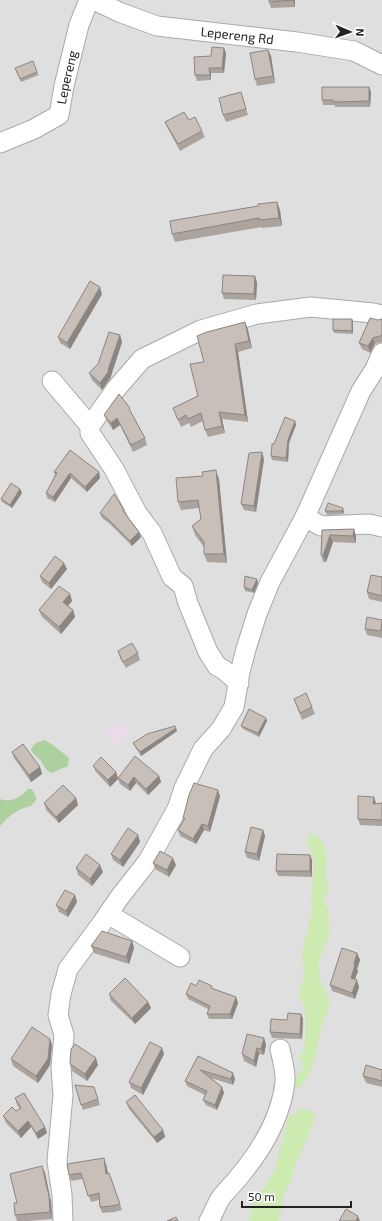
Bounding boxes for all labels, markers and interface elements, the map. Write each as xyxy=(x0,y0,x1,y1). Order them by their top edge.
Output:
north arrow xyxy=(330,12,370,52)
street label: Lepereng Rd xyxy=(200,23,275,47)
text: N xyxy=(354,28,367,37)
street label: Lepereng xyxy=(53,48,81,105)
scale bar xyxy=(242,1183,351,1209)
text: 50 m xyxy=(248,1189,275,1203)

